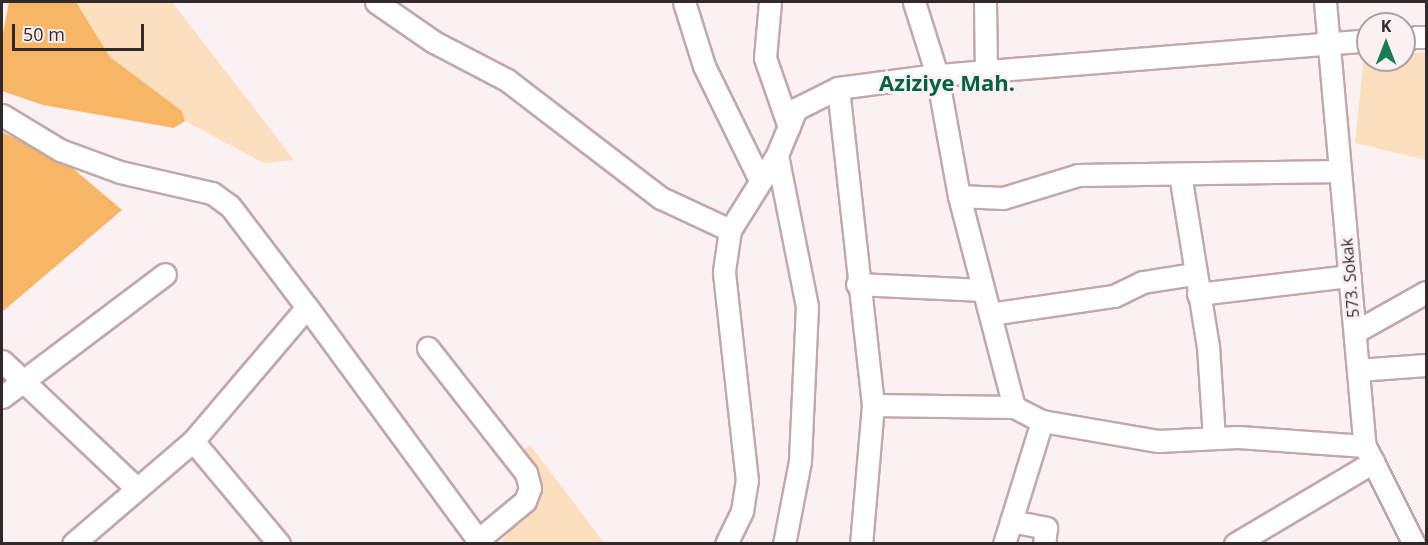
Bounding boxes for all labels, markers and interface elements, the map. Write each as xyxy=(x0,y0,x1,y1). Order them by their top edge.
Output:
scale bar xyxy=(15,12,147,50)
north arrow xyxy=(1356,12,1416,72)
text: K xyxy=(1381,15,1391,37)
text: 50 m xyxy=(23,22,65,46)
district label: Aziziye Mah. xyxy=(879,70,1015,96)
street label: 573. Sokak xyxy=(1337,237,1363,319)

